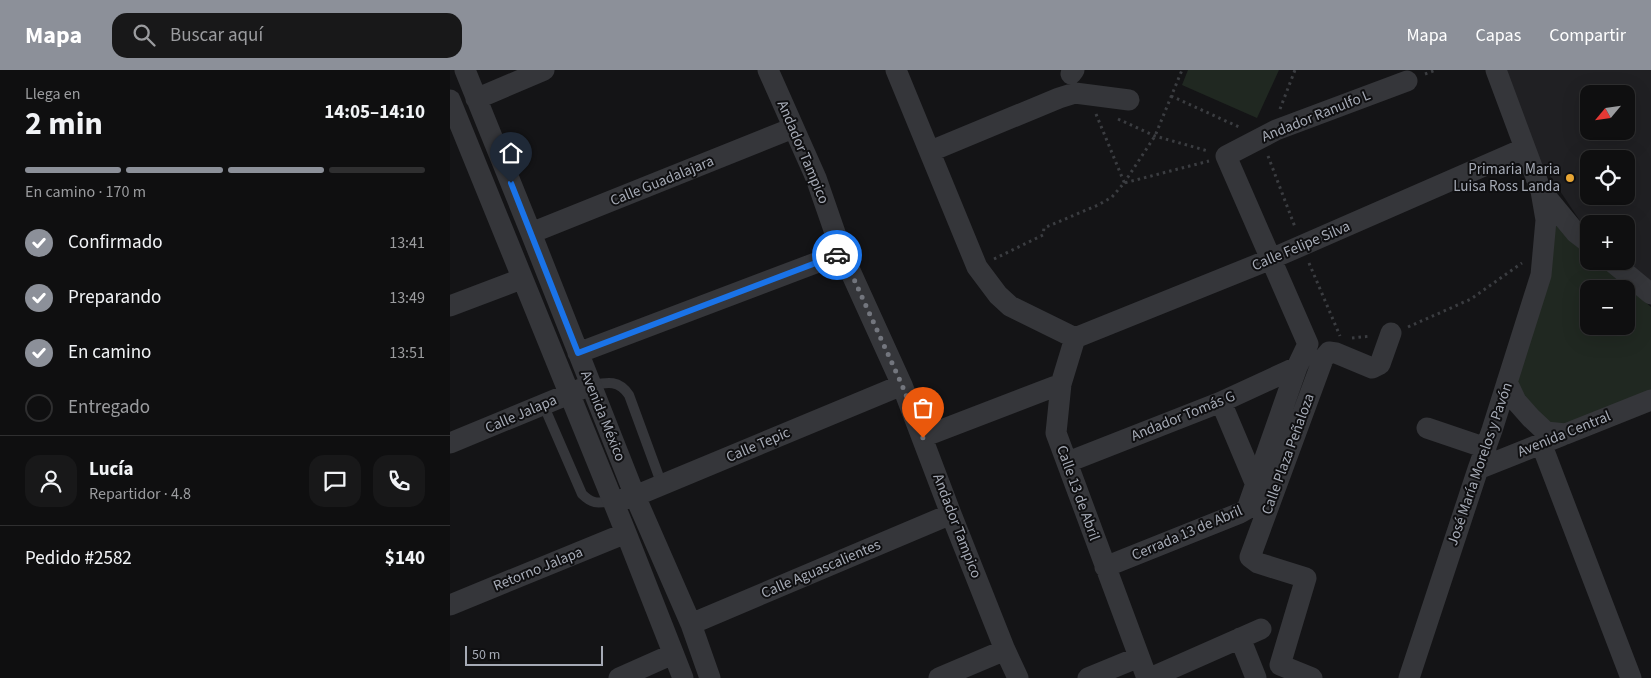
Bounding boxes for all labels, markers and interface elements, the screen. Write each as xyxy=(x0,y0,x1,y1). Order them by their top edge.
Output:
search box xyxy=(112,13,462,58)
text: Mapa xyxy=(25,18,82,53)
icon: search xyxy=(130,21,158,49)
text: Buscar aquí xyxy=(170,22,263,49)
text: Mapa xyxy=(1407,23,1448,48)
text: Capas xyxy=(1476,23,1521,48)
text: Compartir xyxy=(1549,23,1626,48)
text: Llega en xyxy=(25,83,80,105)
street label: Andador Ranulfo L xyxy=(1258,85,1374,147)
north arrow xyxy=(1580,85,1635,140)
map controls xyxy=(1580,85,1635,335)
street label: Andador Tampico xyxy=(772,97,834,207)
text: 14:05–14:10 xyxy=(324,99,425,126)
text: 2 min xyxy=(25,101,103,147)
pin xyxy=(490,132,532,183)
icon: home xyxy=(497,139,525,167)
button: locate xyxy=(1580,150,1635,205)
street label: Calle Guadalajara xyxy=(607,151,717,211)
place label: Primaria Maria Luisa Ross Landa xyxy=(1453,159,1560,197)
marker: Primaria Maria Luisa Ross Landa xyxy=(1564,172,1576,184)
text: En camino · 170 m xyxy=(25,181,146,203)
button: + xyxy=(1580,215,1635,270)
street label: Calle Felipe Silva xyxy=(1249,216,1353,276)
icon: check xyxy=(25,229,53,257)
text: Confirmado xyxy=(68,229,163,256)
courier xyxy=(812,230,862,280)
text: 13:41 xyxy=(389,232,425,254)
icon: car xyxy=(823,241,851,269)
button: − xyxy=(1580,280,1635,335)
icon: check xyxy=(25,284,53,312)
text: Preparando xyxy=(68,284,161,311)
text: 13:49 xyxy=(389,287,425,309)
icon: check xyxy=(25,339,53,367)
text: En camino xyxy=(68,339,151,366)
text: 13:51 xyxy=(389,342,425,364)
street label: Avenida México xyxy=(575,367,631,465)
street label: José María Morelos y Pavón xyxy=(1442,380,1518,548)
street label: Andador Tomás G xyxy=(1128,386,1238,446)
pin xyxy=(902,387,944,438)
street label: Calle Jalapa xyxy=(482,389,560,439)
street label: Calle Plaza Peñaloza xyxy=(1256,391,1320,517)
text: Entregado xyxy=(68,394,150,421)
icon: bag xyxy=(909,394,937,422)
street label: Avenida Central xyxy=(1514,406,1614,462)
street label: Calle Tepic xyxy=(723,422,793,468)
street label: Calle 13 de Abril xyxy=(1051,442,1105,544)
button: person xyxy=(25,455,77,507)
button: chat xyxy=(309,455,361,507)
button: phone xyxy=(373,455,425,507)
text: Lucía xyxy=(89,456,134,483)
street label: Andador Tampico xyxy=(927,471,987,581)
text: Repartidor · 4.8 xyxy=(89,483,191,505)
street label: Cerrada 13 de Abril xyxy=(1128,500,1246,566)
street label: Calle Aguascalientes xyxy=(758,534,884,604)
street label: Retorno Jalapa xyxy=(490,541,586,597)
text: Pedido #2582 xyxy=(25,545,132,572)
text: $140 xyxy=(385,545,425,572)
scale bar xyxy=(465,643,602,666)
text: 50 m xyxy=(472,645,500,665)

